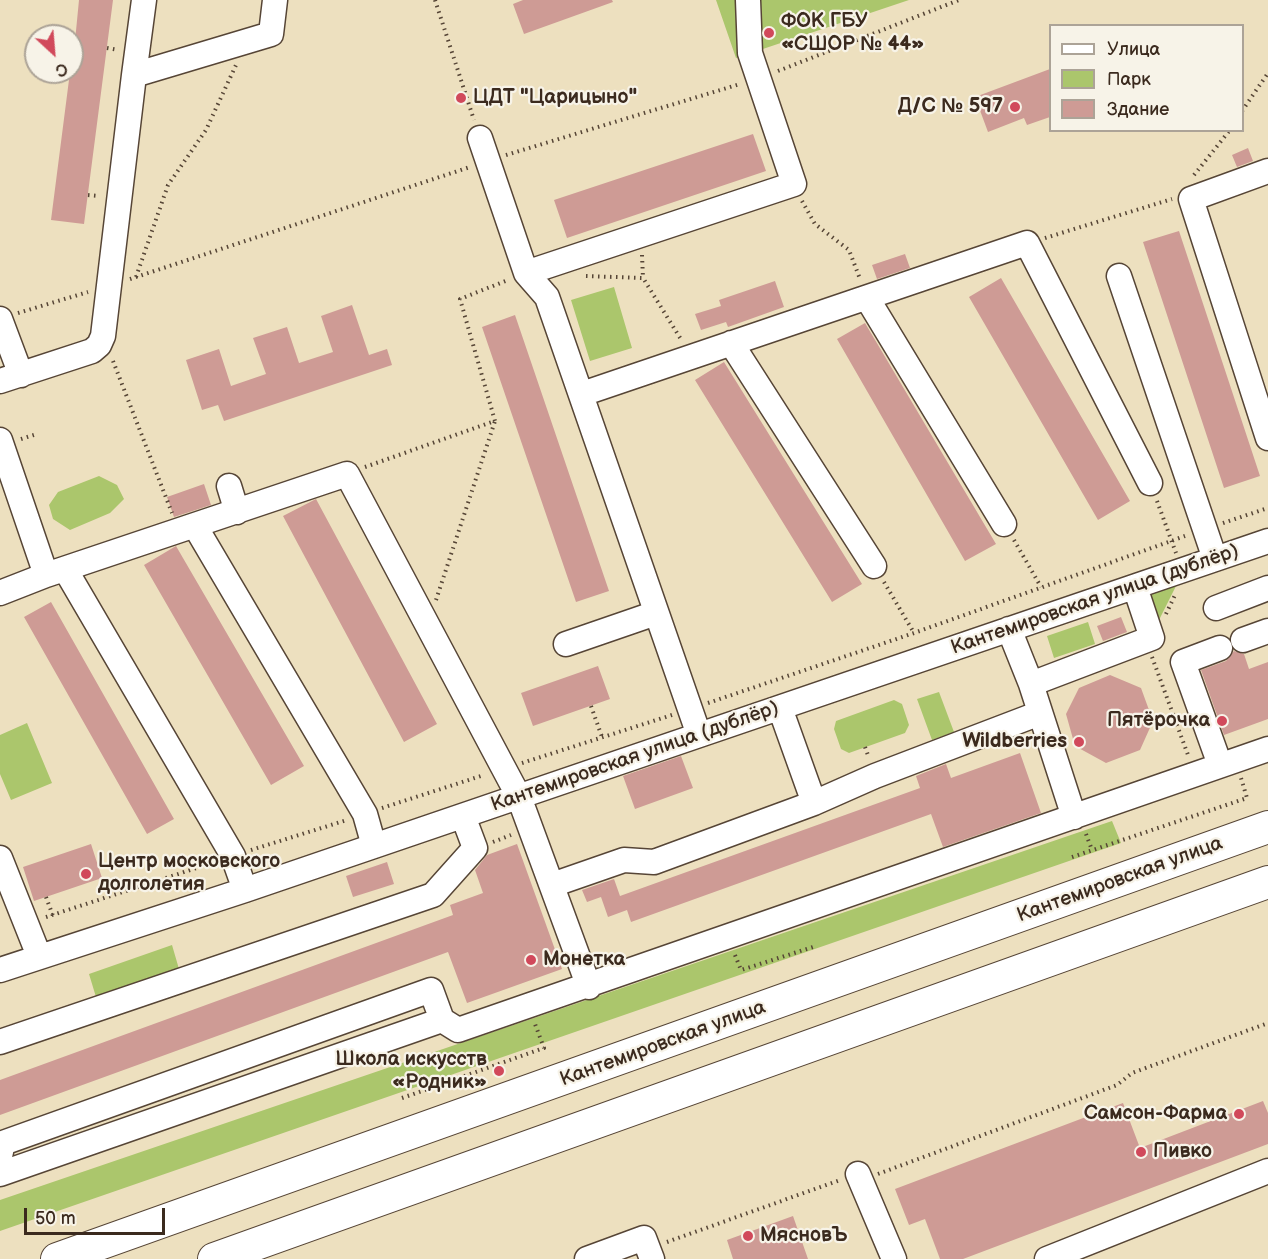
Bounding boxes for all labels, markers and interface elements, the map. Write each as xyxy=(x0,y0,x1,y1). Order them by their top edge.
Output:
place label: ФОК ГБУ «СШОР № 44» xyxy=(781,10,924,57)
north arrow xyxy=(24,24,84,84)
legend xyxy=(1049,24,1244,132)
marker: ФОК ГБУ «СШОР № 44» xyxy=(762,26,776,40)
text: Улица xyxy=(1107,39,1160,60)
text: С xyxy=(52,58,70,80)
text: Парк xyxy=(1107,69,1151,90)
place label: ЦДТ "Царицыно" xyxy=(473,86,637,110)
marker: ЦДТ "Царицыно" xyxy=(454,91,468,105)
place label: Д/C № 597 xyxy=(898,95,1003,119)
text: Здание xyxy=(1107,99,1169,120)
marker: Д/C № 597 xyxy=(1008,100,1022,114)
street label: Кантемировская улица (дублёр) xyxy=(948,539,1242,661)
street label: Кантемировская улица (дублёр) xyxy=(488,696,782,818)
place label: Пятёрочка xyxy=(1107,709,1210,733)
marker: Пятёрочка xyxy=(1215,714,1229,728)
place label: Wildberries xyxy=(962,730,1067,754)
marker: Wildberries xyxy=(1072,735,1086,749)
street label: Кантемировская улица xyxy=(1014,832,1226,928)
place label: Центр московского долголетия xyxy=(98,850,280,897)
marker: Центр московского долголетия xyxy=(79,867,93,881)
place label: Монетка xyxy=(543,948,625,972)
marker: Монетка xyxy=(524,953,538,967)
street label: Кантемировская улица xyxy=(557,996,769,1092)
place label: Школа искусств «Родник» xyxy=(335,1048,487,1095)
marker: Школа искусств «Родник» xyxy=(492,1064,506,1078)
place label: Самсон-Фарма xyxy=(1084,1102,1227,1126)
marker: Самсон-Фарма xyxy=(1232,1107,1246,1121)
place label: Пивко xyxy=(1153,1140,1212,1164)
marker: Пивко xyxy=(1134,1145,1148,1159)
scale bar xyxy=(27,1196,168,1234)
text: 50 m xyxy=(35,1208,76,1229)
place label: МясновЪ xyxy=(760,1224,848,1248)
marker: МясновЪ xyxy=(741,1229,755,1243)

